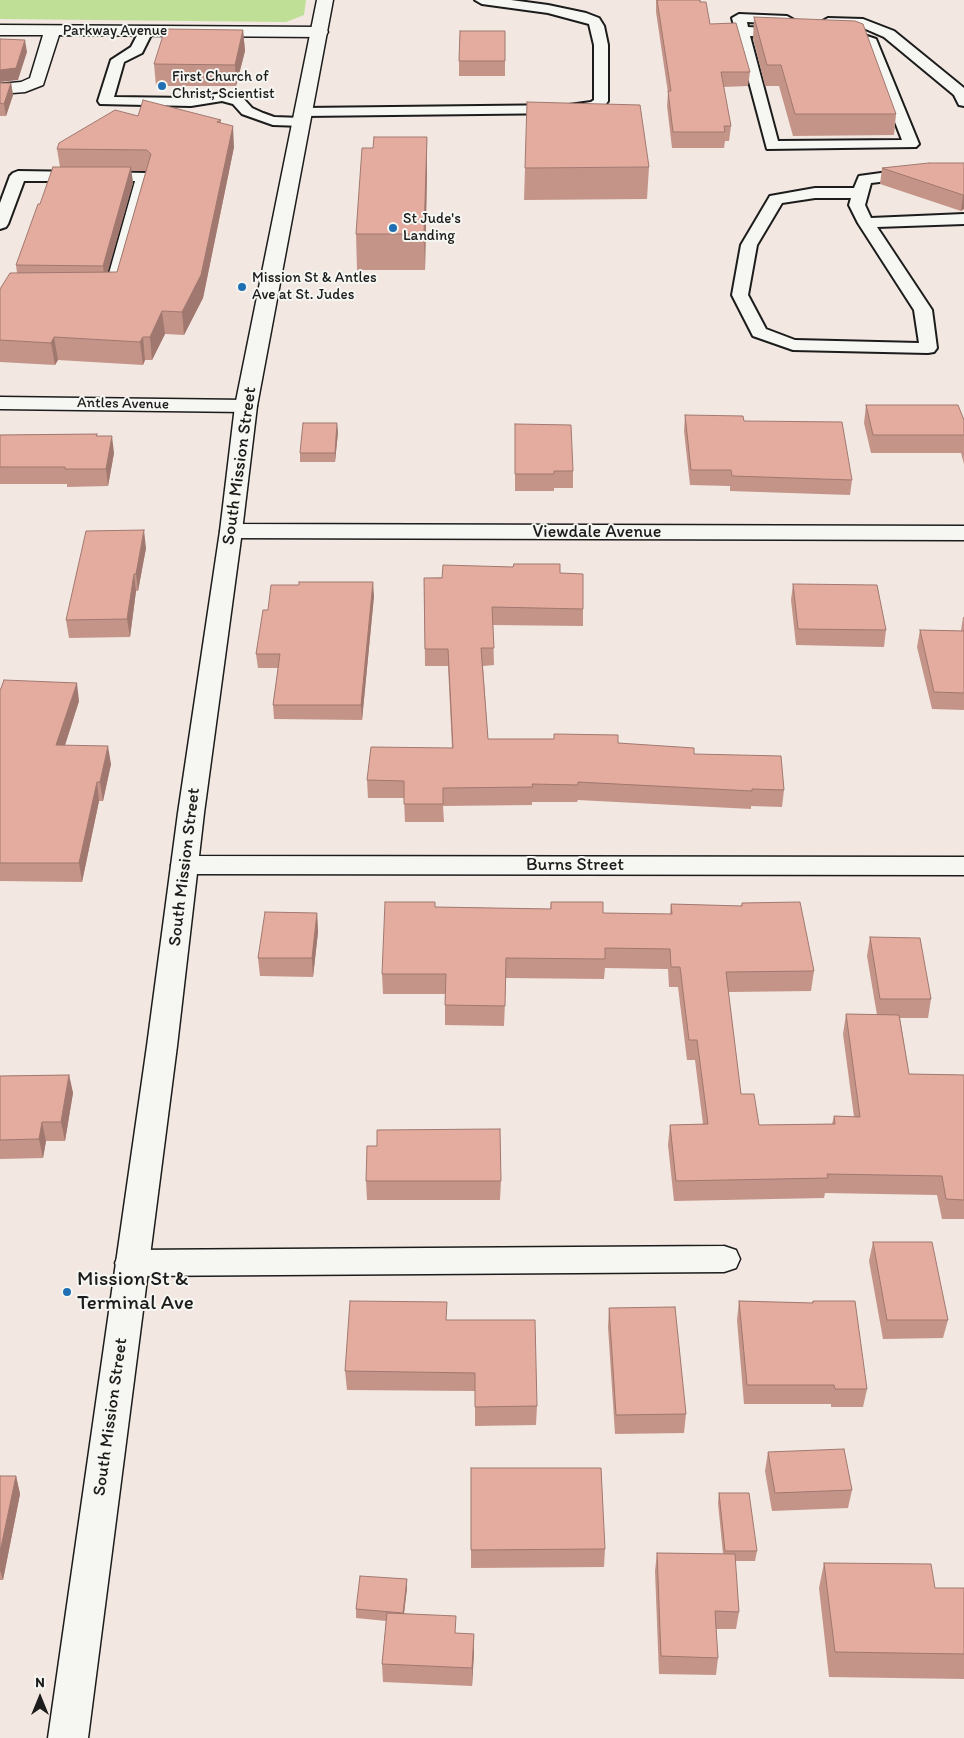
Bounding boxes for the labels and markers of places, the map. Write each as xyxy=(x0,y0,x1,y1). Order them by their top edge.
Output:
place label: First Church of Christ, Scientist xyxy=(172,68,275,103)
marker: First Church of Christ, Scientist xyxy=(156,80,168,92)
place label: St Jude's Landing xyxy=(403,210,461,245)
marker: St Jude's Landing xyxy=(387,222,399,234)
place label: Mission St & Antles Ave at St. Judes xyxy=(252,269,377,304)
marker: Mission St & Antles Ave at St. Judes xyxy=(236,281,248,293)
place label: Mission St & Terminal Ave xyxy=(77,1267,194,1317)
marker: Mission St & Terminal Ave xyxy=(61,1286,73,1298)

